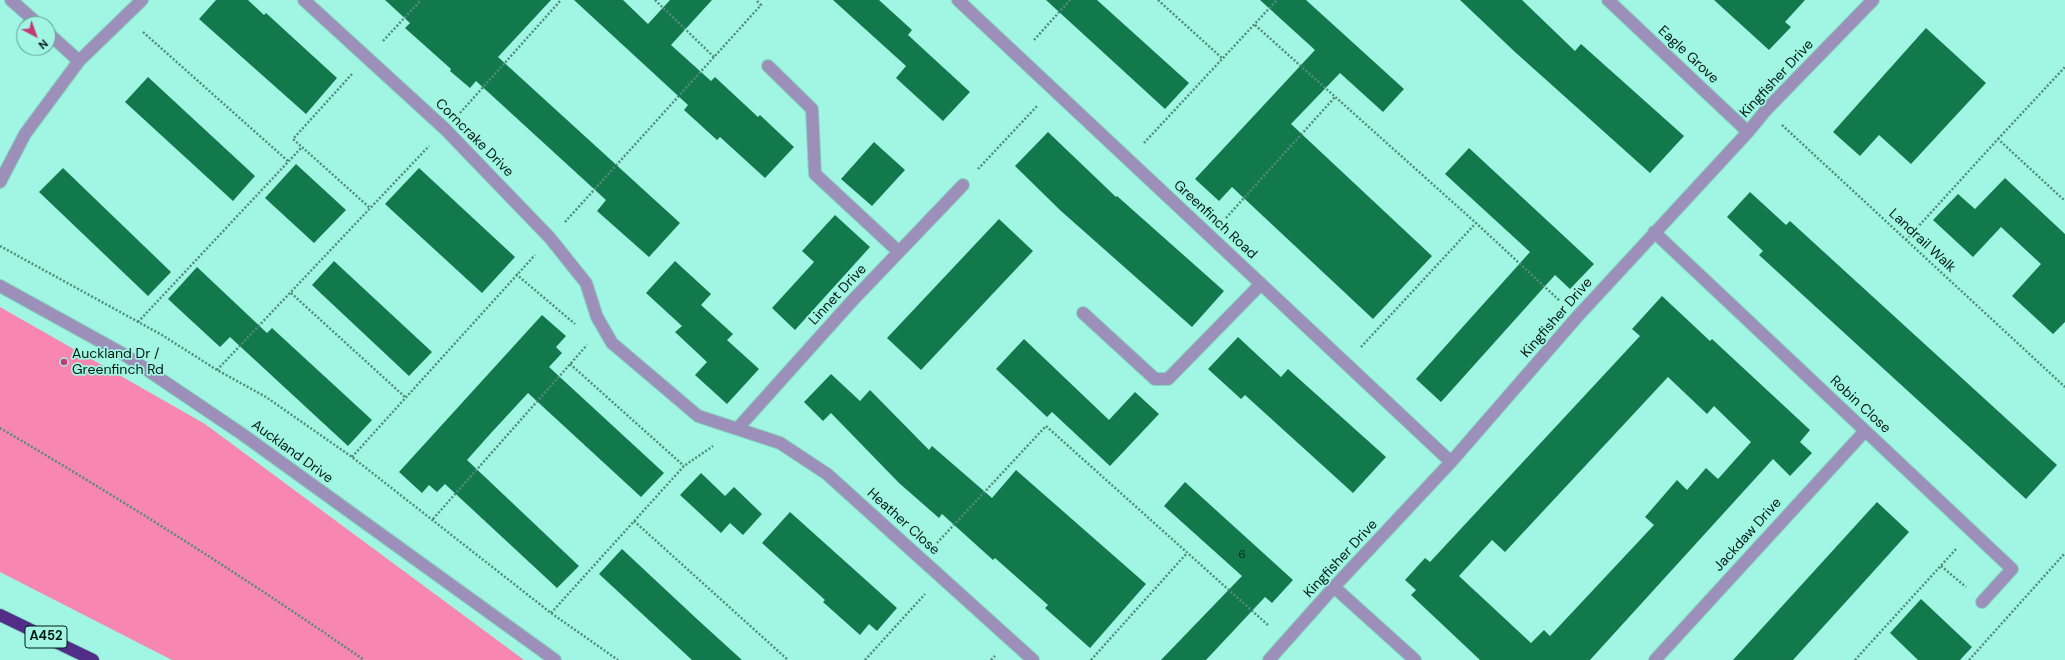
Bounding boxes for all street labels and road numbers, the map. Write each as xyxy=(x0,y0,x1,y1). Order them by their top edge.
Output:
street label: Eagle Grove xyxy=(1654,23,1722,87)
street label: Kingfisher Drive xyxy=(1737,37,1817,121)
street label: Corncrake Drive xyxy=(431,95,517,181)
street label: Greenfinch Road xyxy=(1170,177,1260,263)
street label: Landrail Walk xyxy=(1885,206,1959,276)
street label: Linnet Drive xyxy=(806,261,870,329)
street label: Kingfisher Drive xyxy=(1518,275,1596,361)
street label: Robin Close xyxy=(1826,373,1894,437)
street label: Auckland Drive xyxy=(248,417,336,487)
street label: Heather Close xyxy=(863,485,943,559)
street label: Jackdaw Drive xyxy=(1711,495,1785,575)
street label: Kingfisher Drive xyxy=(1301,517,1381,601)
road number: A452 xyxy=(25,626,67,648)

